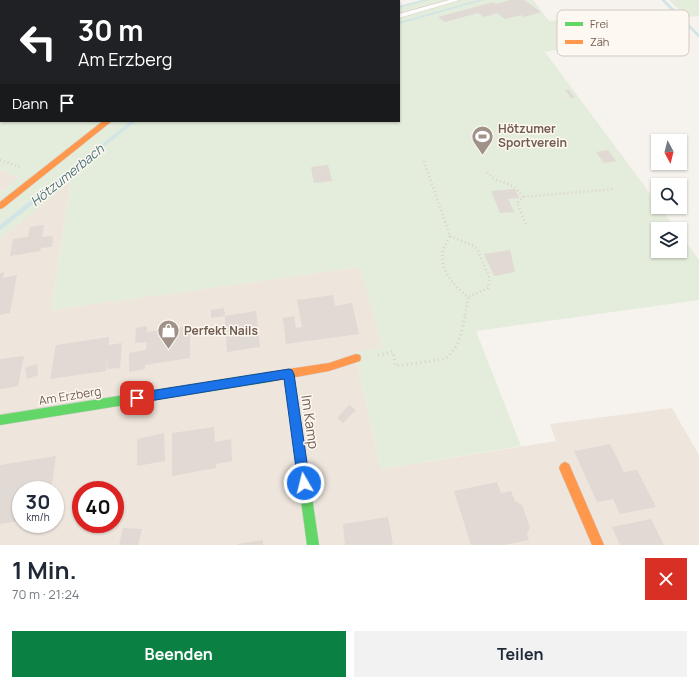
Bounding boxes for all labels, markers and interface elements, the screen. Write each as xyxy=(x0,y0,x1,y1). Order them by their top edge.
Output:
legend xyxy=(557,10,689,56)
text: 30 m xyxy=(78,11,143,49)
icon: left xyxy=(12,16,64,68)
text: Frei xyxy=(590,16,608,31)
text: Zäh xyxy=(590,34,609,49)
text: Am Erzberg xyxy=(78,47,173,71)
icon: arrive xyxy=(56,92,78,114)
text: Dann xyxy=(12,93,48,114)
place label: Hötzumer Sportverein xyxy=(498,120,567,151)
sports icon: Hötzumer Sportverein xyxy=(469,123,495,156)
north arrow xyxy=(651,134,687,170)
map controls xyxy=(651,134,687,258)
water label: Hötzumerbach xyxy=(27,139,108,210)
button: search xyxy=(651,178,687,214)
button: layers xyxy=(651,222,687,258)
shop icon: Perfekt Nails xyxy=(155,318,181,351)
place label: Perfekt Nails xyxy=(184,322,258,339)
pin xyxy=(120,381,154,415)
street label: Am Erzberg xyxy=(37,382,102,409)
icon: arrive xyxy=(126,387,148,409)
street label: Im Kamp xyxy=(297,394,324,450)
position arrow xyxy=(283,462,325,504)
speed limit sign: 40 xyxy=(72,481,124,533)
text: 30 xyxy=(26,488,50,515)
text: km/h xyxy=(26,510,50,524)
text: 1 Min. xyxy=(12,553,77,586)
button: close xyxy=(645,558,687,600)
text: 70 m · 21:24 xyxy=(12,585,79,603)
button: Beenden xyxy=(12,631,346,677)
button: Teilen xyxy=(354,631,687,677)

